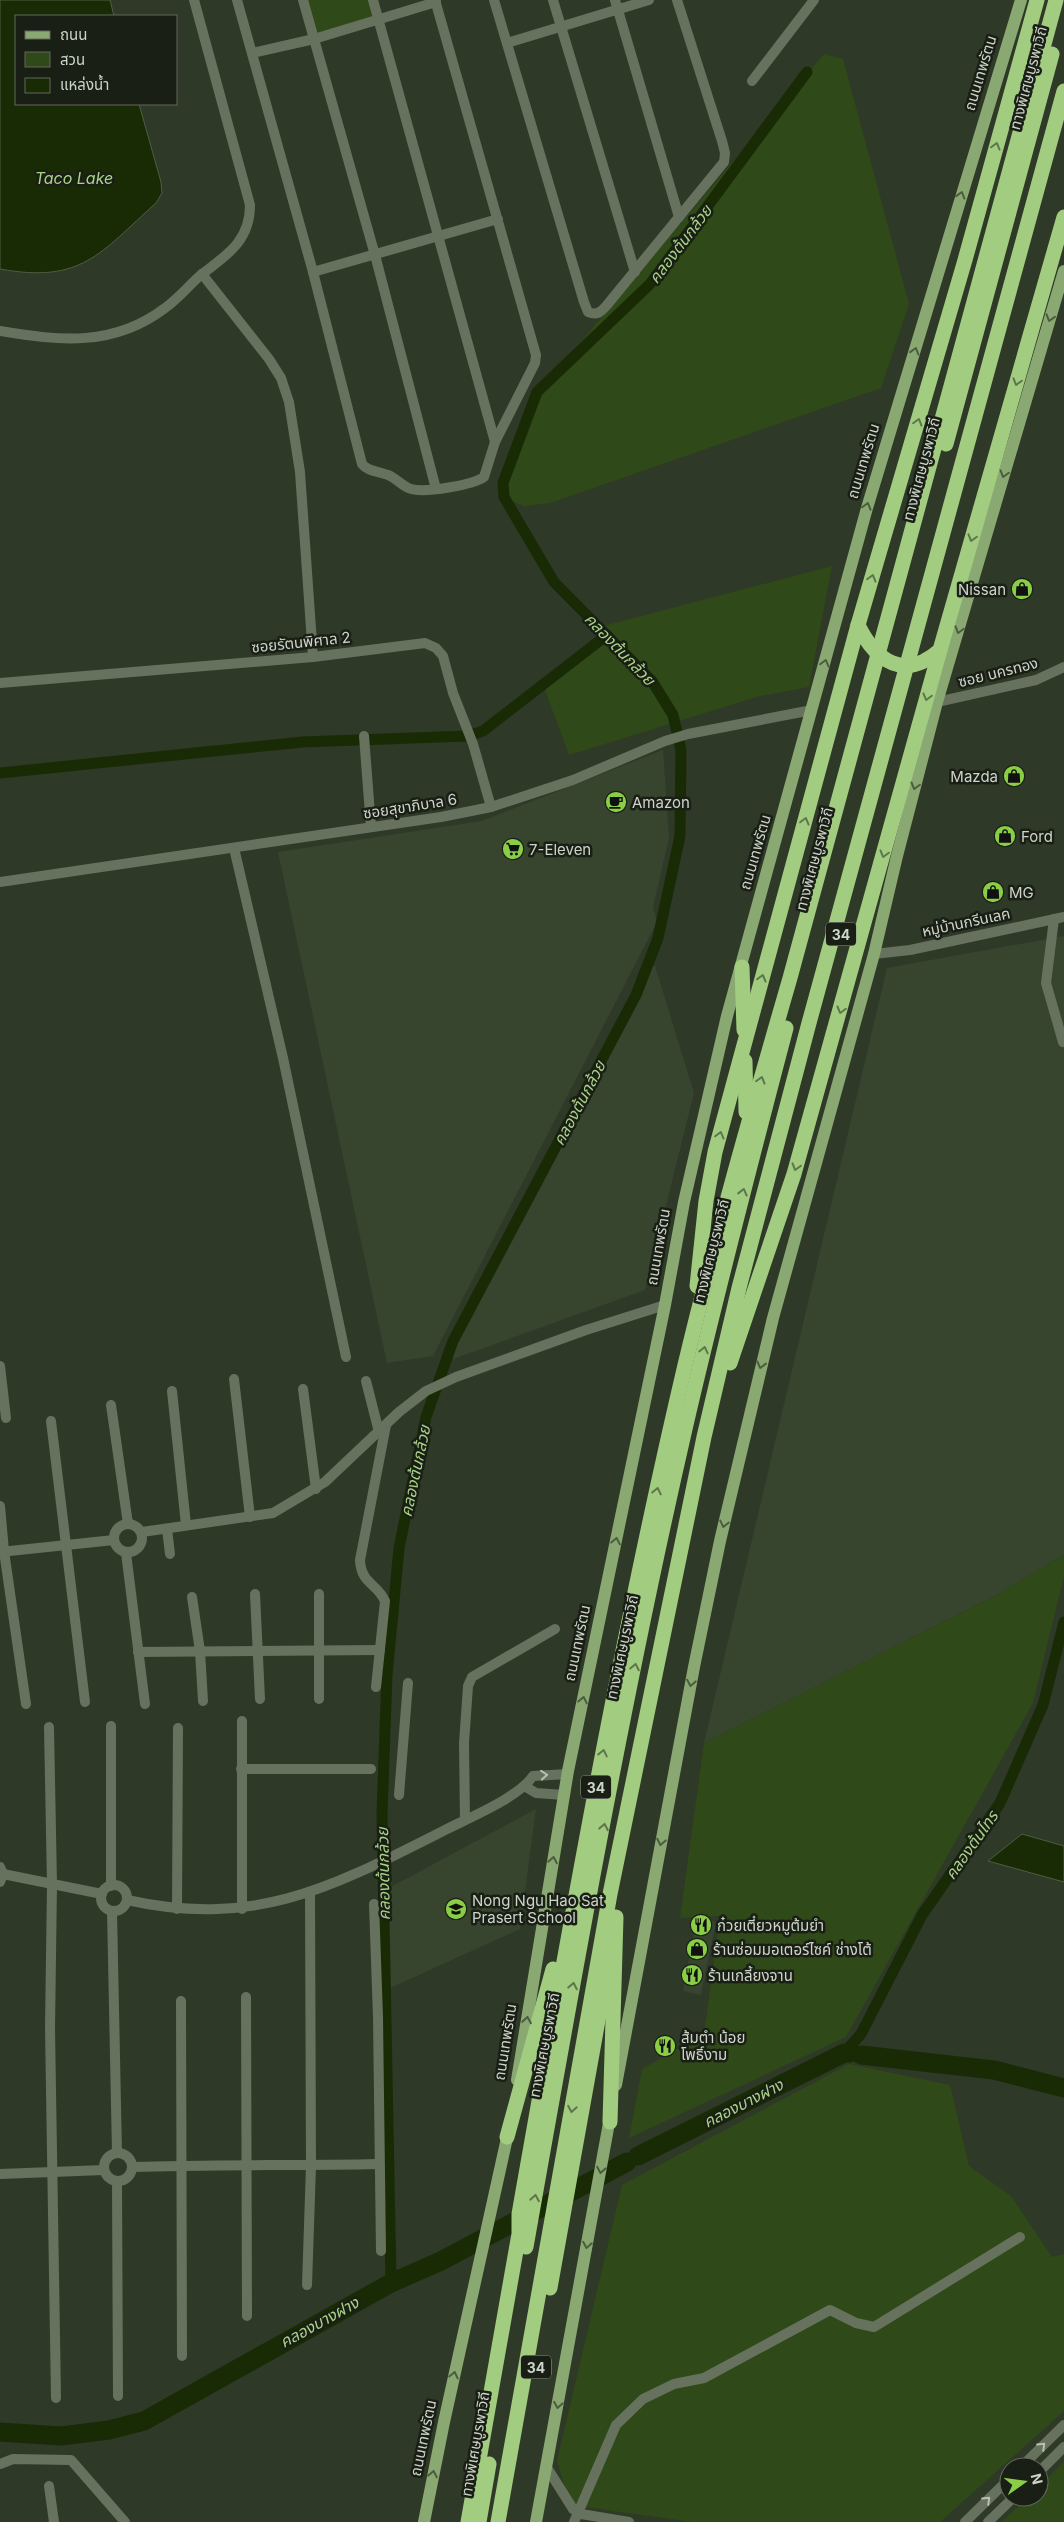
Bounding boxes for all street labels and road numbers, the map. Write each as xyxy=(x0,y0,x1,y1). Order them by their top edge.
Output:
street label: ทางพิเศษบูรพาวิถี xyxy=(1005,24,1051,132)
street label: ถนนเทพรัตน xyxy=(960,33,1000,113)
street label: ทางพิเศษบูรพาวิถี xyxy=(898,415,944,523)
street label: ถนนเทพรัตน xyxy=(843,421,883,501)
street label: ซอยรัตนพิศาล 2 xyxy=(250,627,352,657)
street label: ซอย นครทอง xyxy=(956,653,1040,691)
street label: ซอยสุขาภิบาล 6 xyxy=(362,789,458,823)
street label: ทางพิเศษบูรพาวิถี xyxy=(791,805,837,913)
street label: ถนนเทพรัตน xyxy=(735,812,775,892)
street label: หมู่บ้านกรีนเลค xyxy=(920,903,1012,941)
road number: 34 xyxy=(826,922,856,946)
street label: ทางพิเศษบูรพาวิถี xyxy=(689,1197,733,1305)
street label: ถนนเทพรัตน xyxy=(642,1207,674,1287)
street label: ทางพิเศษบูรพาวิถี xyxy=(602,1593,642,1701)
street label: ถนนเทพรัตน xyxy=(560,1603,594,1683)
road number: 34 xyxy=(581,1775,611,1798)
street label: ทางพิเศษบูรพาวิถี xyxy=(525,1991,563,2099)
street label: ถนนเทพรัตน xyxy=(490,2002,520,2082)
road number: 34 xyxy=(521,2356,551,2378)
street label: ทางพิเศษบูรพาวิถี xyxy=(456,2390,494,2498)
street label: ถนนเทพรัตน xyxy=(406,2398,440,2478)

